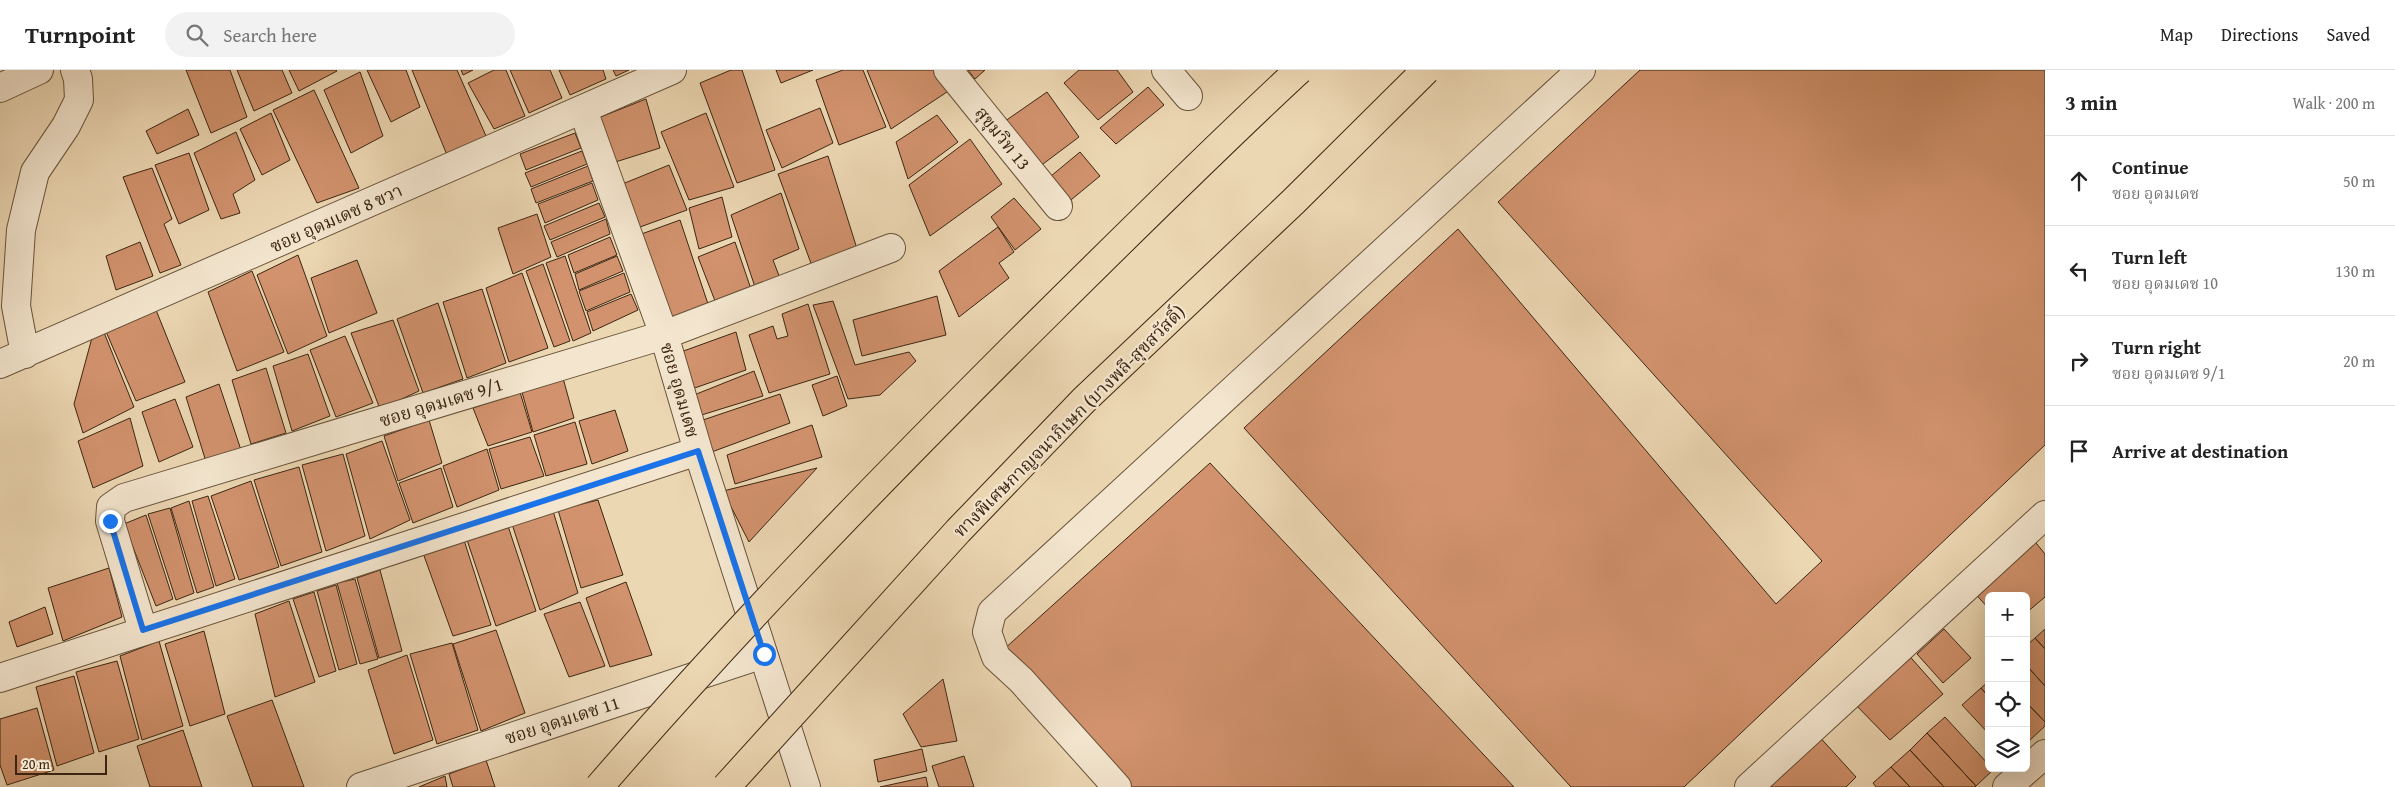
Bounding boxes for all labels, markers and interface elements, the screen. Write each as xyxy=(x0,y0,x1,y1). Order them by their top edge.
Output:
search box xyxy=(165,12,515,57)
text: Turnpoint xyxy=(25,17,135,52)
icon: search xyxy=(183,21,211,49)
text: Search here xyxy=(223,21,317,49)
text: Map xyxy=(2160,21,2193,48)
text: Directions xyxy=(2221,21,2298,48)
text: Saved xyxy=(2326,21,2370,48)
text: 3 min xyxy=(2065,87,2117,118)
text: Walk · 200 m xyxy=(2292,91,2375,115)
street label: สุขุมวิท 13 xyxy=(969,100,1037,176)
text: Continue xyxy=(2112,153,2189,181)
icon: ahead xyxy=(2065,167,2093,195)
text: 50 m xyxy=(2343,169,2375,193)
street label: ซอย อุดมเดช 8 ขวา xyxy=(265,177,407,259)
text: ซอย อุดมเดช xyxy=(2112,181,2199,205)
text: Turn left xyxy=(2112,243,2187,271)
icon: left xyxy=(2065,257,2093,285)
text: 130 m xyxy=(2335,259,2375,283)
text: ซอย อุดมเดช 10 xyxy=(2112,271,2218,295)
street label: ทางพิเศษกาญจนาภิเษก (บางพลี-สุขสวัสดิ์) xyxy=(947,299,1191,543)
text: Turn right xyxy=(2112,333,2201,361)
street label: ซอย อุดมเดช xyxy=(654,339,706,441)
icon: right xyxy=(2065,347,2093,375)
text: 20 m xyxy=(2343,349,2375,373)
text: ซอย อุดมเดช 9/1 xyxy=(2112,361,2226,385)
street label: ซอย อุดมเดช 9/1 xyxy=(376,370,506,434)
icon: arrive xyxy=(2065,437,2093,465)
text: Arrive at destination xyxy=(2112,437,2288,465)
route end xyxy=(99,510,122,533)
map controls xyxy=(1985,592,2030,772)
button: + xyxy=(1985,592,2030,637)
button: − xyxy=(1985,637,2030,682)
route start xyxy=(753,643,776,666)
button: locate xyxy=(1985,682,2030,727)
street label: ซอย อุดมเดช 11 xyxy=(501,689,623,751)
button: layers xyxy=(1985,727,2030,772)
scale bar xyxy=(15,752,108,775)
text: 20 m xyxy=(22,754,50,774)

